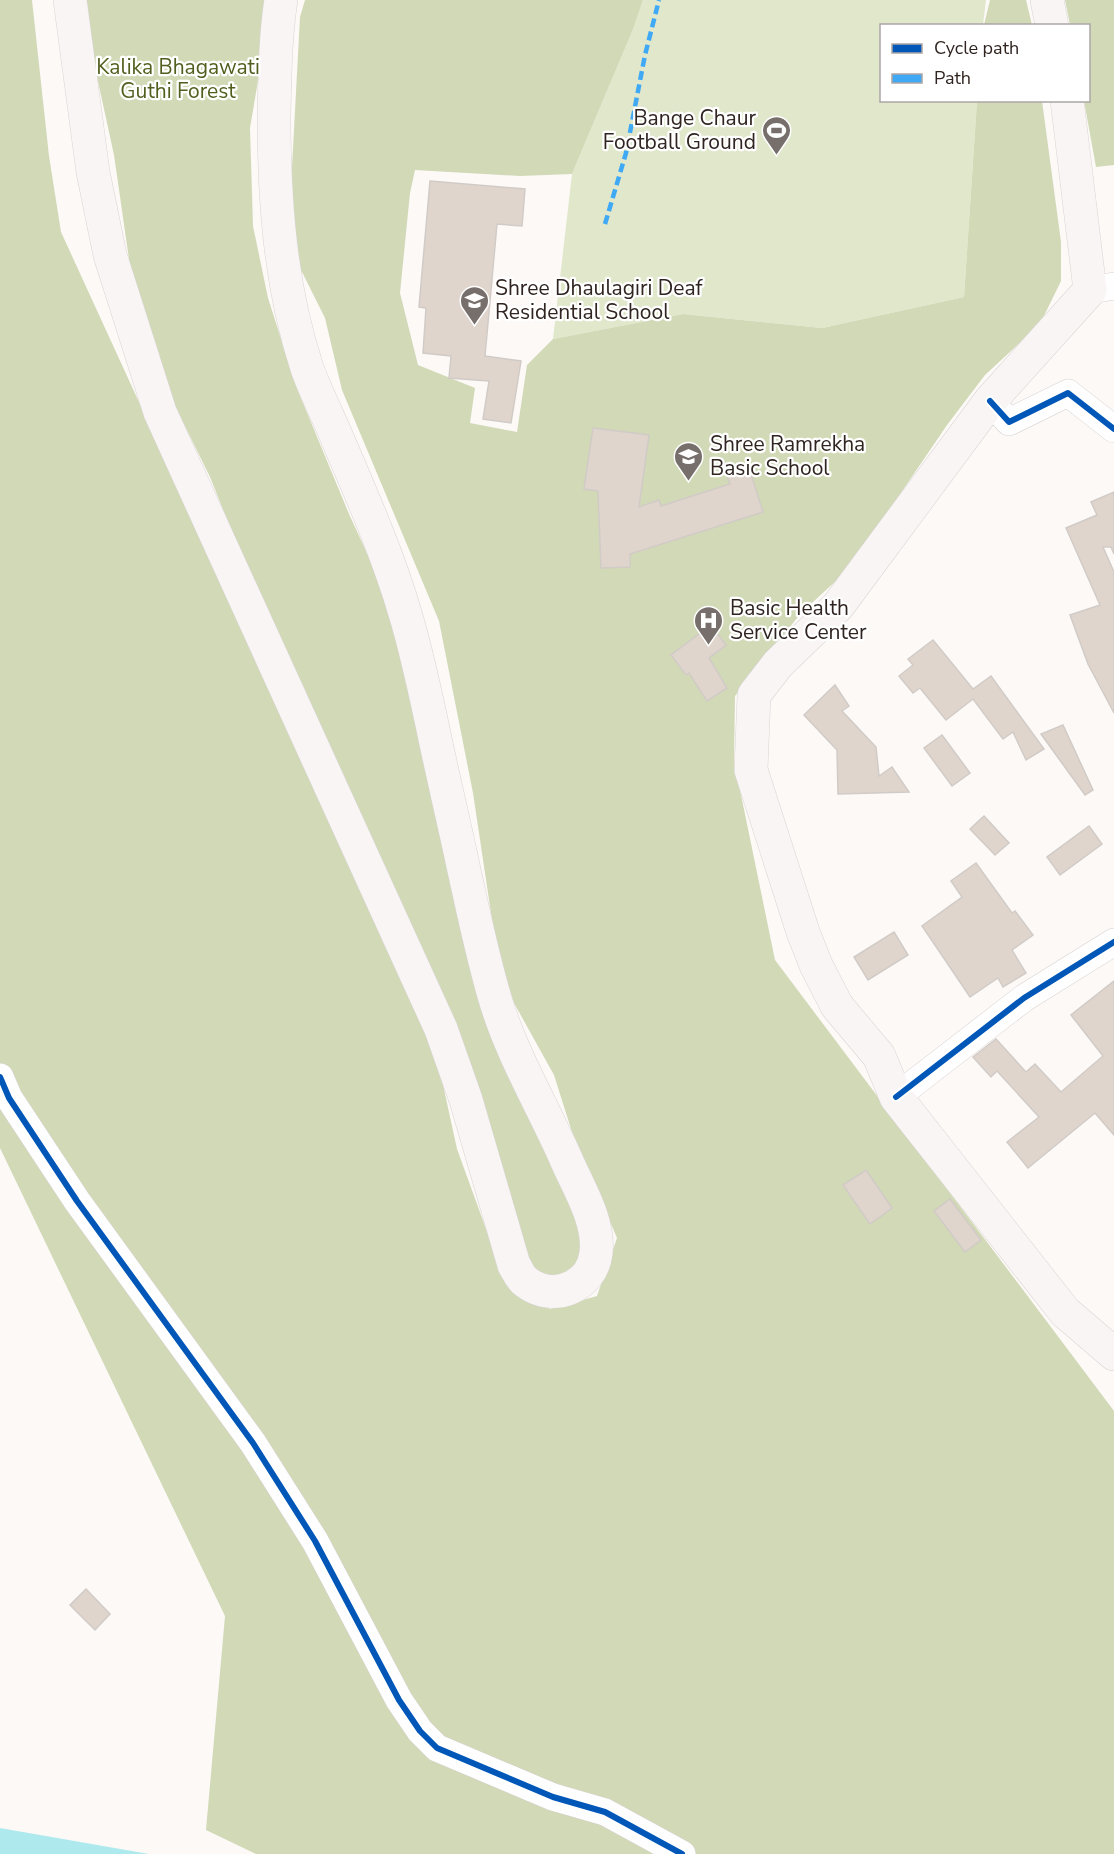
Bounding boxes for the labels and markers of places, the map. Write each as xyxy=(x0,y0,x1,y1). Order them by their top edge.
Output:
place label: Bange Chaur Football Ground xyxy=(603,104,756,156)
sports icon: Bange Chaur Football Ground xyxy=(761,114,793,156)
place label: Shree Dhaulagiri Deaf Residential School xyxy=(495,274,704,326)
school or university icon: Shree Dhaulagiri Deaf Residential School xyxy=(458,284,490,326)
place label: Shree Ramrekha Basic School xyxy=(710,430,865,482)
school or university icon: Shree Ramrekha Basic School xyxy=(673,440,705,482)
place label: Basic Health Service Center xyxy=(730,594,867,646)
hospital icon: Basic Health Service Center xyxy=(693,604,725,646)

